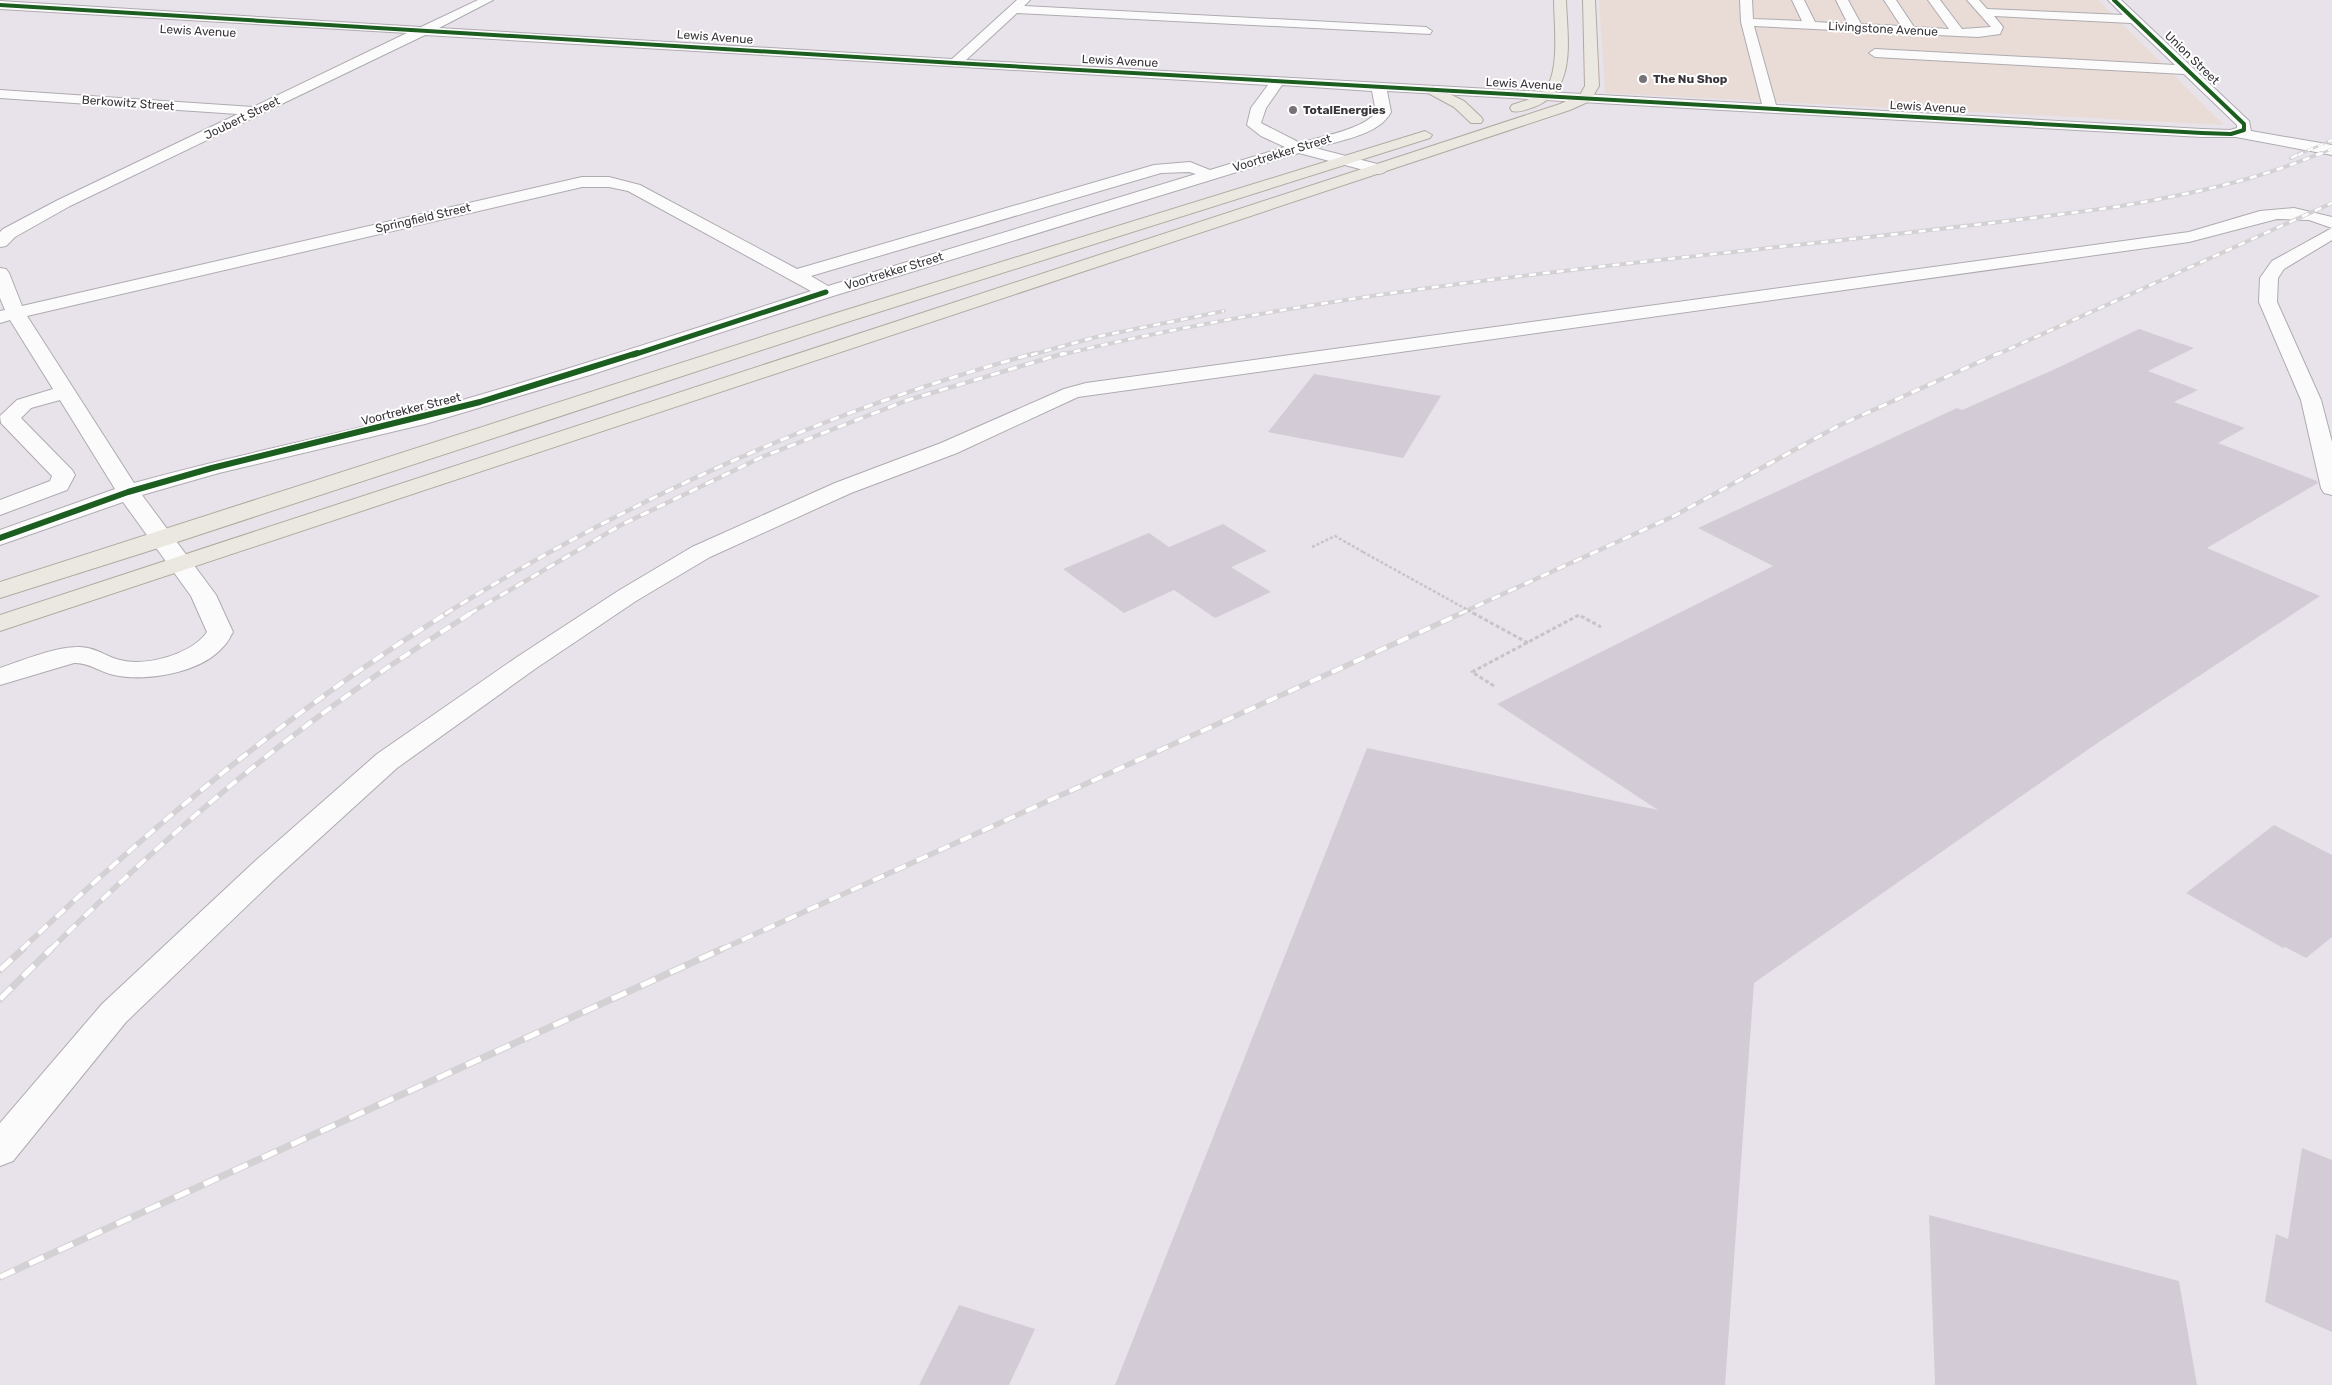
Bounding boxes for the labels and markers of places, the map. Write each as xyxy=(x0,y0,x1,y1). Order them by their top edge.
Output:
place label: The Nu Shop xyxy=(1653,72,1728,86)
marker: The Nu Shop xyxy=(1637,73,1649,85)
place label: TotalEnergies xyxy=(1303,103,1386,117)
marker: TotalEnergies xyxy=(1287,104,1299,116)

